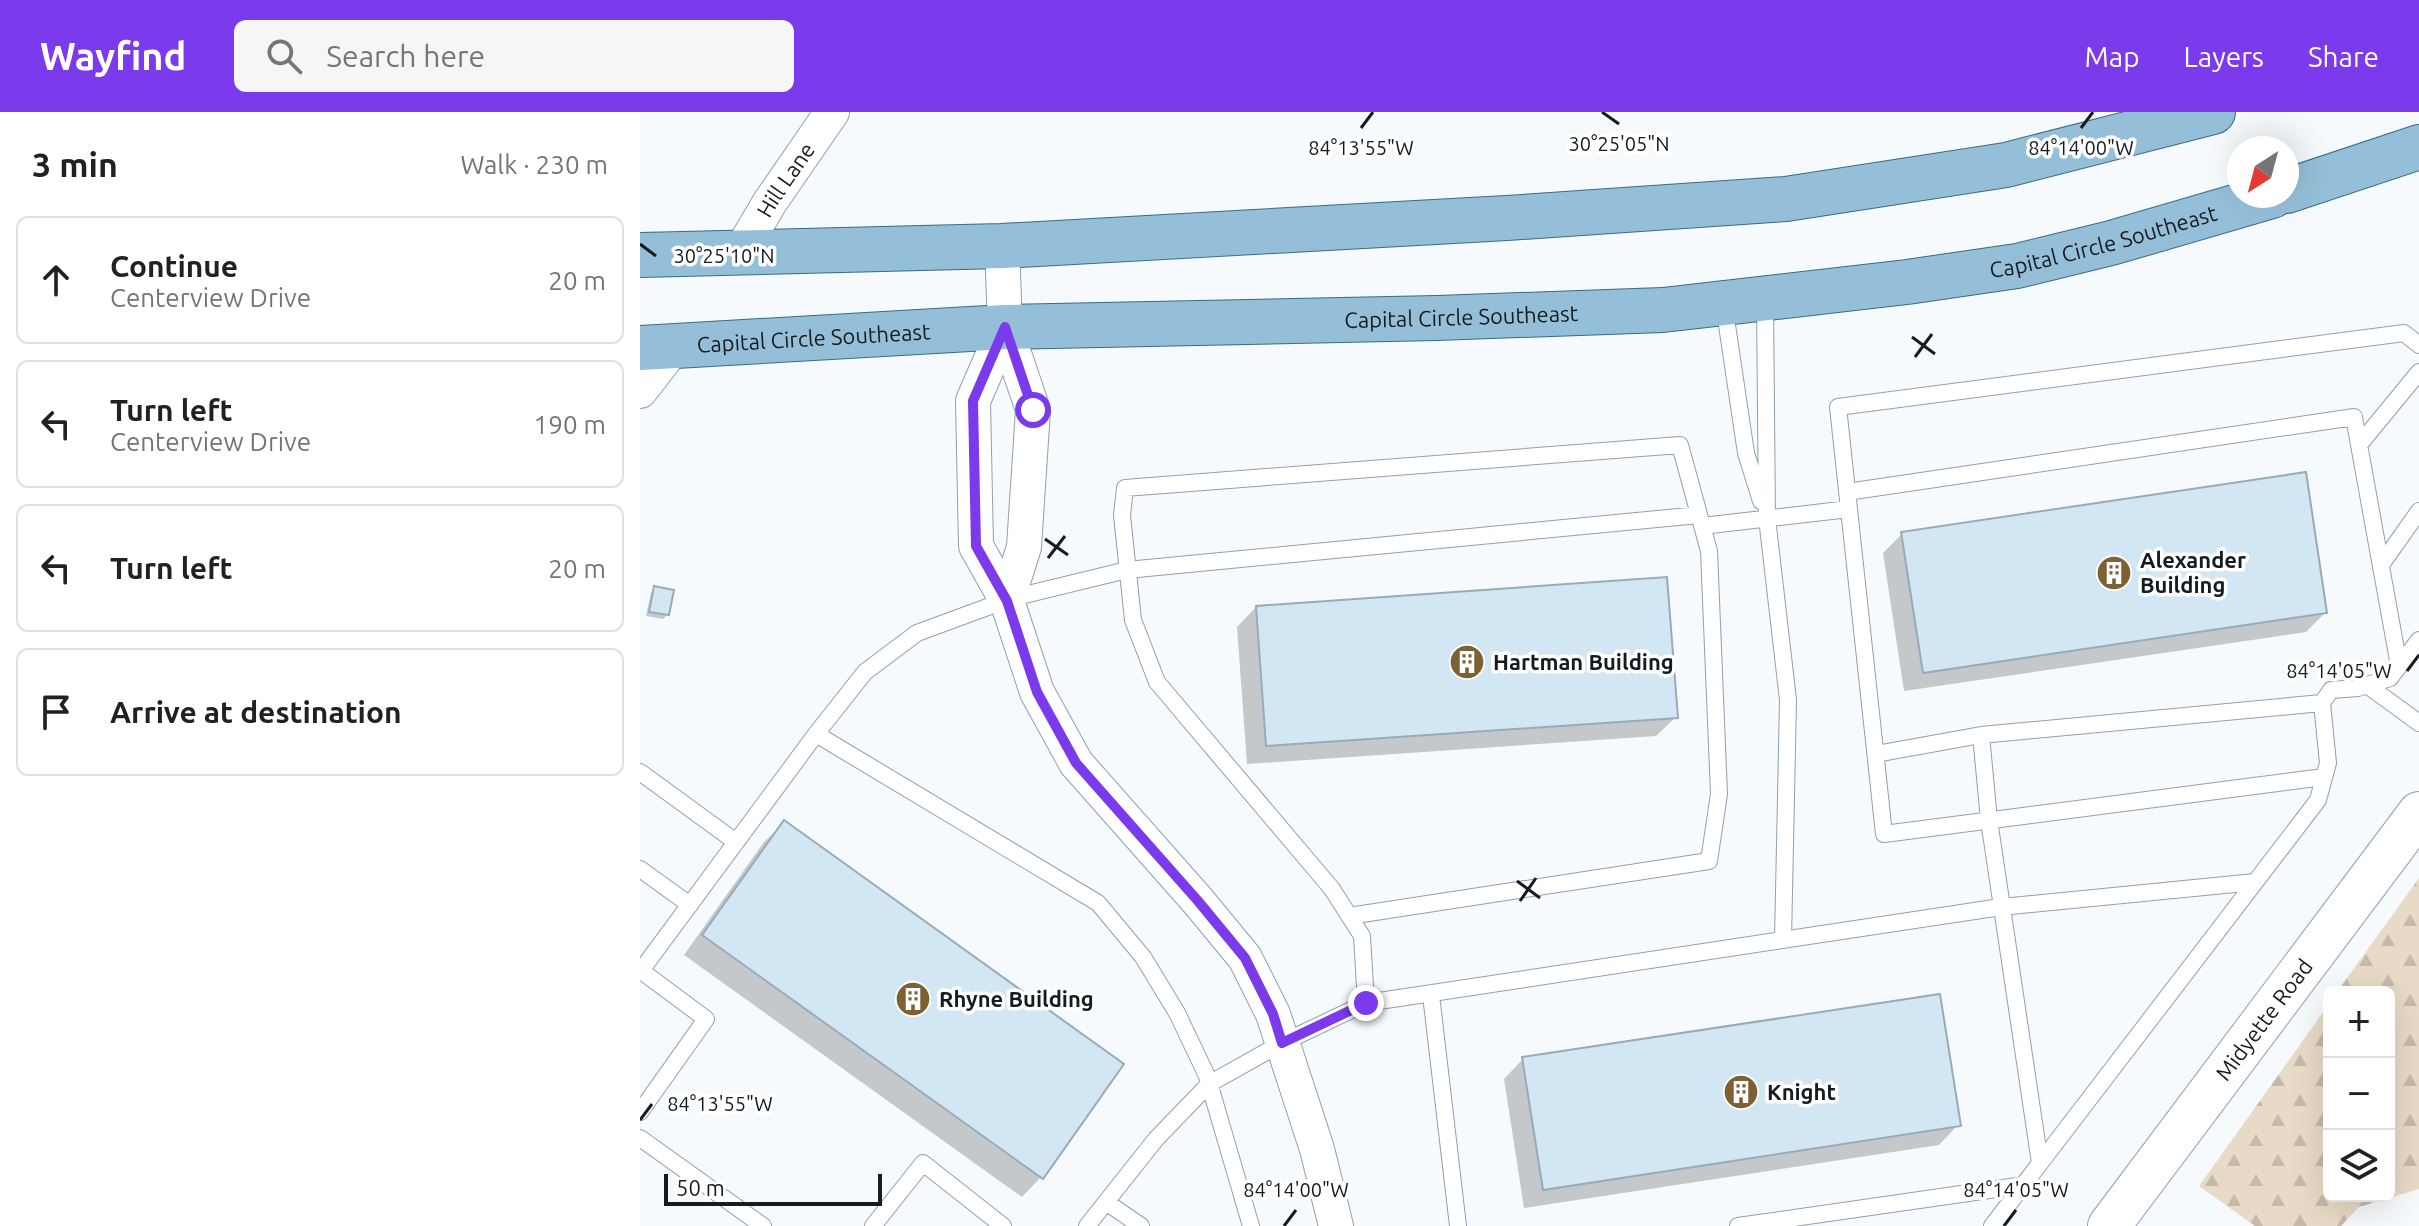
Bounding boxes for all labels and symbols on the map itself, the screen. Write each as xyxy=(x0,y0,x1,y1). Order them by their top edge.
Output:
text: 30°25'05"N xyxy=(1568,132,1670,155)
text: 84°13'55"W xyxy=(1308,136,1414,159)
text: 84°14'00"W xyxy=(2028,136,2134,159)
north arrow xyxy=(2227,136,2299,208)
street label: Hill Lane xyxy=(751,138,819,221)
street label: Capital Circle Southeast xyxy=(1988,200,2220,282)
text: 30°25'10"N xyxy=(673,244,775,267)
street label: Capital Circle Southeast xyxy=(1344,300,1579,332)
street label: Capital Circle Southeast xyxy=(696,318,932,357)
route start xyxy=(1015,392,1051,428)
place label: Alexander Building xyxy=(2140,547,2246,597)
building icon: Alexander Building xyxy=(2095,554,2133,592)
building icon: Hartman Building xyxy=(1448,643,1486,681)
place label: Hartman Building xyxy=(1493,649,1674,674)
text: 84°14'05"W xyxy=(2286,659,2392,682)
street label: Midyette Road xyxy=(2210,954,2317,1085)
building icon: Rhyne Building xyxy=(894,980,932,1018)
route end xyxy=(1348,985,1384,1021)
place label: Rhyne Building xyxy=(939,986,1094,1011)
building icon: Knight xyxy=(1722,1073,1760,1111)
place label: Knight xyxy=(1767,1079,1836,1104)
text: 84°13'55"W xyxy=(667,1092,773,1115)
scale bar xyxy=(664,1170,882,1206)
text: 84°14'00"W xyxy=(1243,1178,1349,1201)
text: 84°14'05"W xyxy=(1963,1178,2069,1201)

